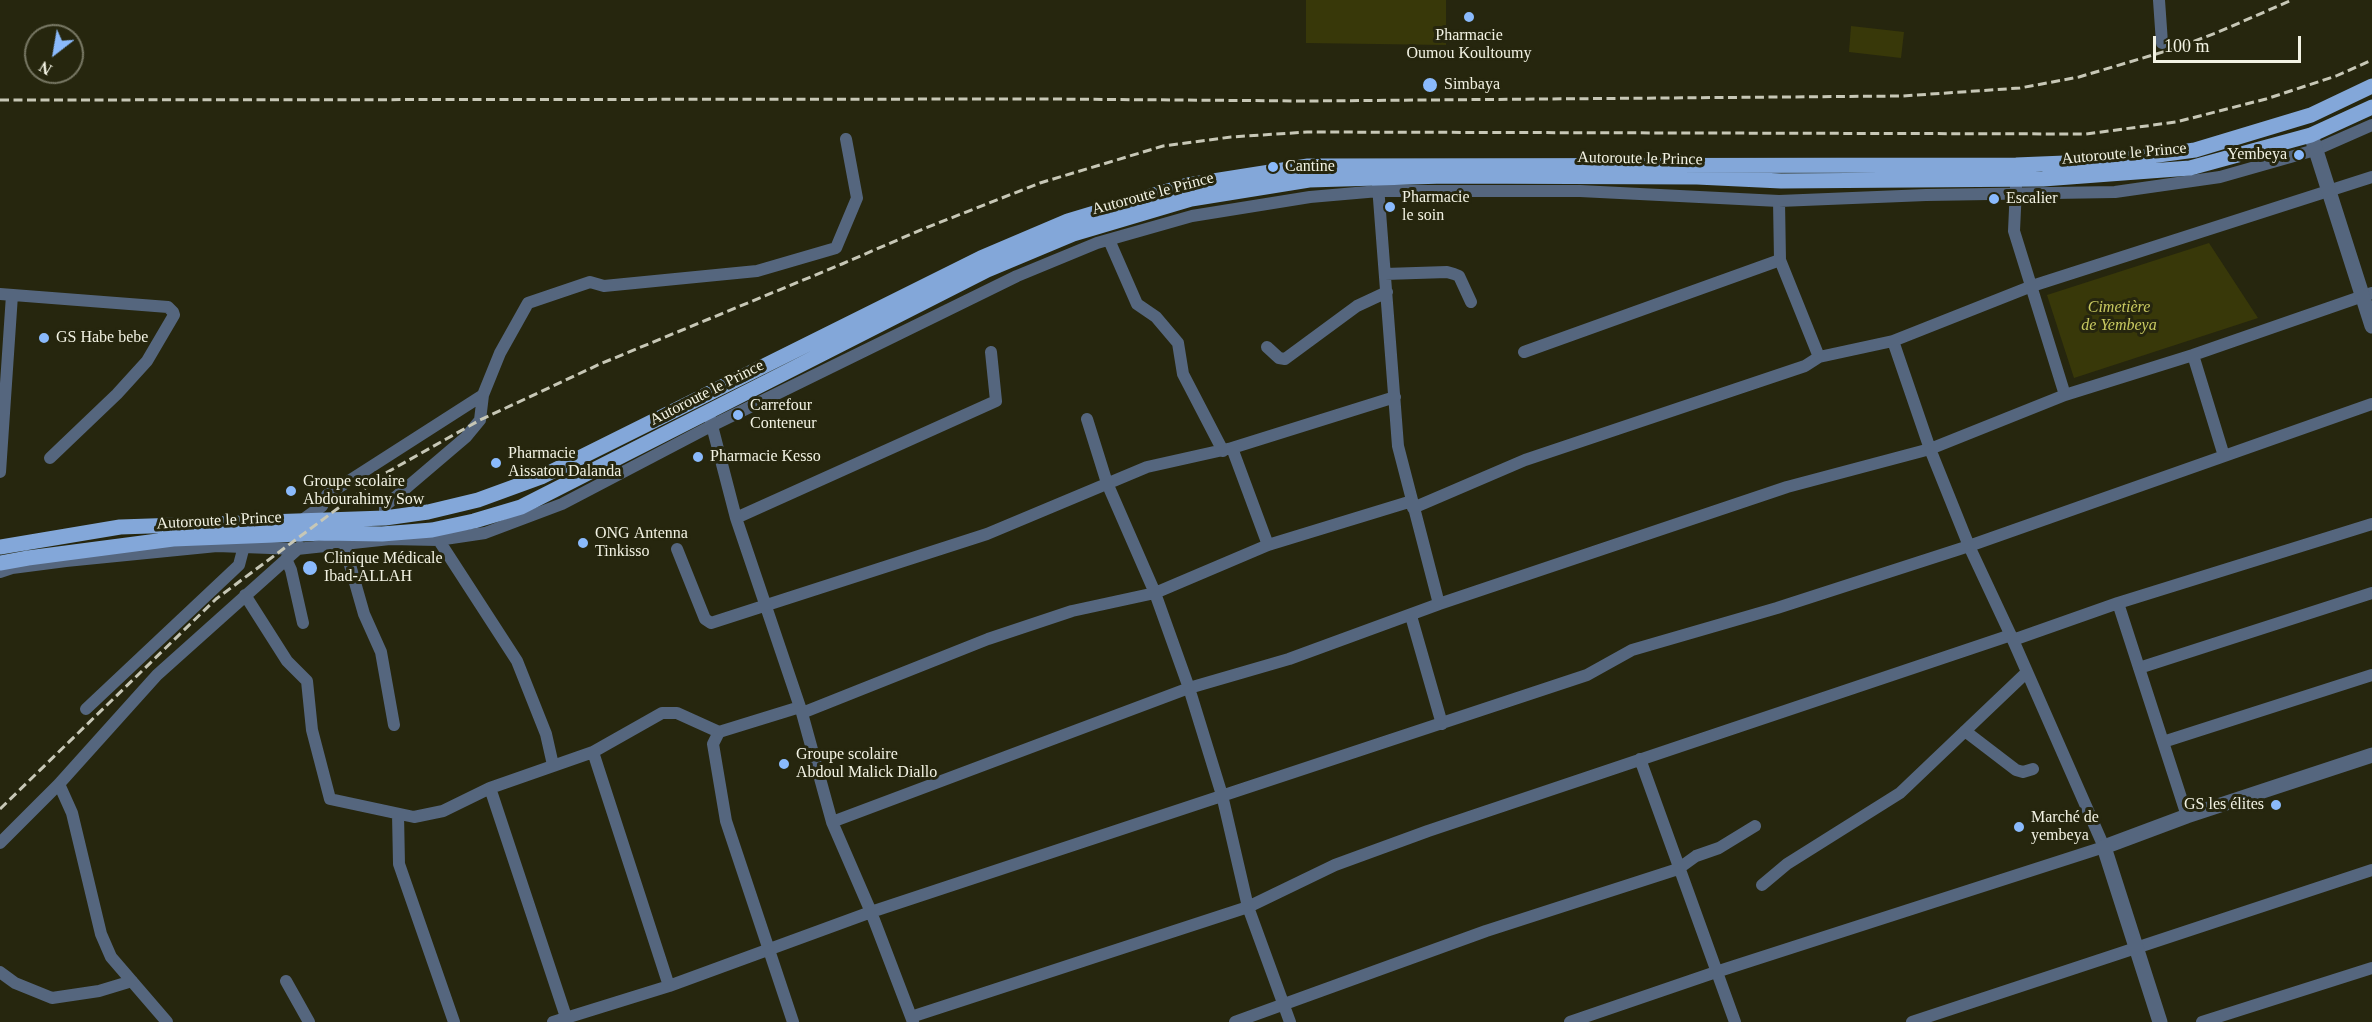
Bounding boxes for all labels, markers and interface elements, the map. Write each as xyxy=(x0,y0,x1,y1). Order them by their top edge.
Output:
marker: Pharmacie Oumou Koultoumy xyxy=(1462,10,1476,24)
north arrow xyxy=(24,24,84,84)
scale bar xyxy=(2156,24,2304,62)
place label: Pharmacie Oumou Koultoumy xyxy=(1407,26,1531,64)
text: 100 m xyxy=(2164,36,2210,56)
text: N xyxy=(36,58,55,78)
place label: Simbaya xyxy=(1444,75,1500,95)
marker: Simbaya xyxy=(1421,76,1439,94)
street label: Autoroute le Prince xyxy=(2061,139,2187,169)
place label: Yembeya xyxy=(2227,145,2287,165)
street label: Autoroute le Prince xyxy=(1577,148,1703,170)
marker: Yembeya xyxy=(2292,148,2306,162)
place label: Cantine xyxy=(1285,157,1335,177)
marker: Cantine xyxy=(1266,160,1280,174)
street label: Autoroute le Prince xyxy=(1090,169,1216,219)
place label: Pharmacie le soin xyxy=(1402,188,1470,226)
place label: Escalier xyxy=(2006,189,2058,209)
marker: Escalier xyxy=(1987,192,2001,206)
marker: Pharmacie le soin xyxy=(1383,200,1397,214)
park label: Cimetière de Yembeya xyxy=(2081,298,2157,336)
place label: GS Habe bebe xyxy=(56,328,148,348)
marker: GS Habe bebe xyxy=(37,331,51,345)
street label: Autoroute le Prince xyxy=(647,356,767,430)
place label: Carrefour Conteneur xyxy=(750,396,817,434)
marker: Carrefour Conteneur xyxy=(731,408,745,422)
place label: Pharmacie Aissatou Dalanda xyxy=(508,444,621,482)
place label: Pharmacie Kesso xyxy=(710,447,821,467)
marker: Pharmacie Kesso xyxy=(691,450,705,464)
marker: Pharmacie Aissatou Dalanda xyxy=(489,456,503,470)
place label: Groupe scolaire Abdourahimy Sow xyxy=(303,472,424,510)
marker: Groupe scolaire Abdourahimy Sow xyxy=(284,484,298,498)
street label: Autoroute le Prince xyxy=(156,508,282,534)
place label: ONG Antenna Tinkisso xyxy=(595,524,688,562)
marker: ONG Antenna Tinkisso xyxy=(576,536,590,550)
place label: Clinique Médicale Ibad-ALLAH xyxy=(324,549,443,587)
marker: Clinique Médicale Ibad-ALLAH xyxy=(301,559,319,577)
place label: Groupe scolaire Abdoul Malick Diallo xyxy=(796,745,937,783)
marker: Groupe scolaire Abdoul Malick Diallo xyxy=(777,757,791,771)
place label: GS les élites xyxy=(2184,795,2264,815)
marker: GS les élites xyxy=(2269,798,2283,812)
place label: Marché de yembeya xyxy=(2031,808,2099,846)
marker: Marché de yembeya xyxy=(2012,820,2026,834)

